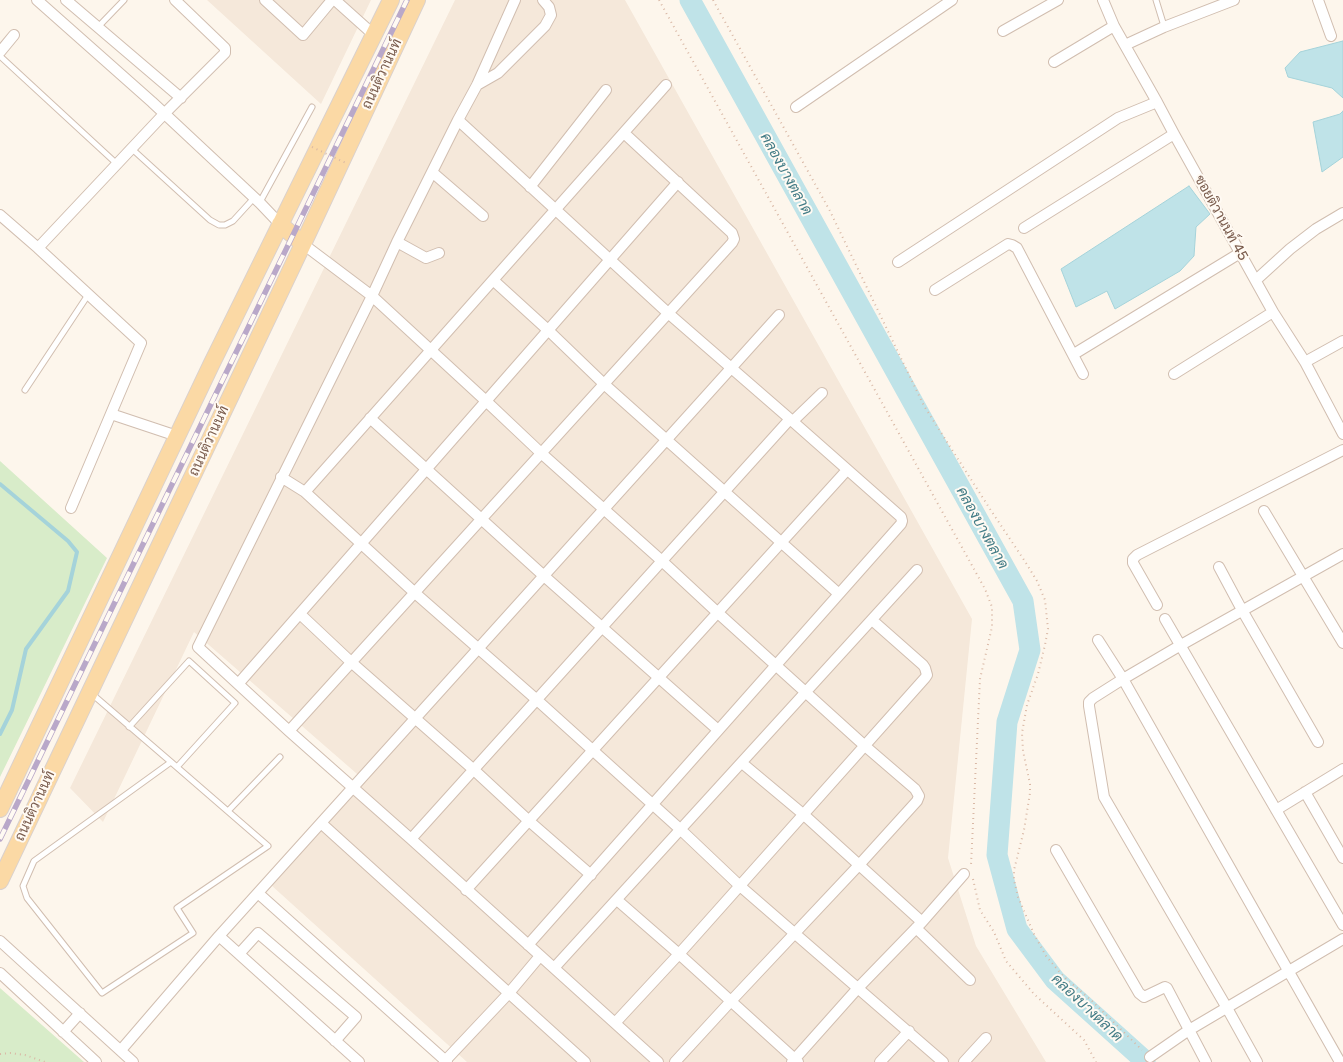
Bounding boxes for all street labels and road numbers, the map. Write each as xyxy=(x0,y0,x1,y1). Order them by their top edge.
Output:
street label: ถนนติวานนท์ xyxy=(358,36,406,112)
street label: ซอยติวานนท์ 45 xyxy=(1191,172,1251,264)
street label: ถนนติวานนท์ xyxy=(185,403,233,479)
street label: ถนนติวานนท์ xyxy=(11,768,59,844)

